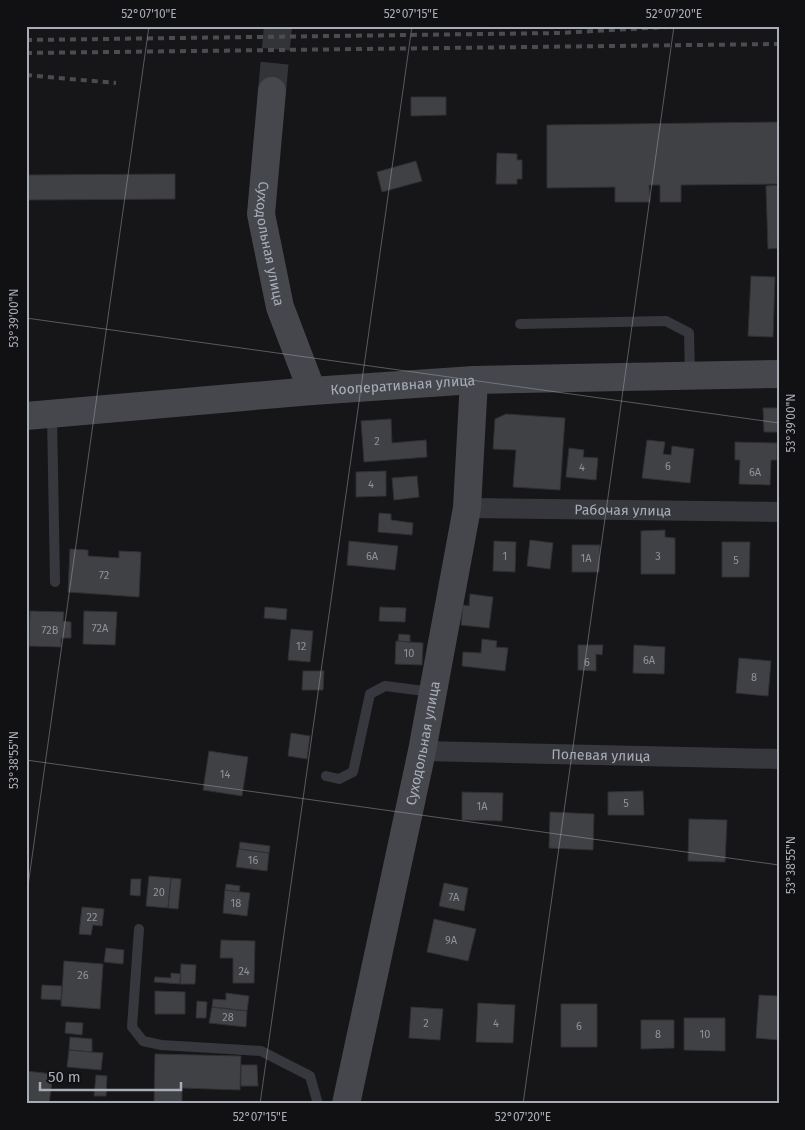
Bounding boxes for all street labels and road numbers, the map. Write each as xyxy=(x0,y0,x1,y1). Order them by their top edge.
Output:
street label: Суходольная улица xyxy=(252,181,288,308)
street label: Кооперативная улица xyxy=(330,372,476,399)
street label: Рабочая улица xyxy=(574,501,672,520)
street label: Суходольная улица xyxy=(403,680,444,807)
street label: Полевая улица xyxy=(551,746,651,765)

